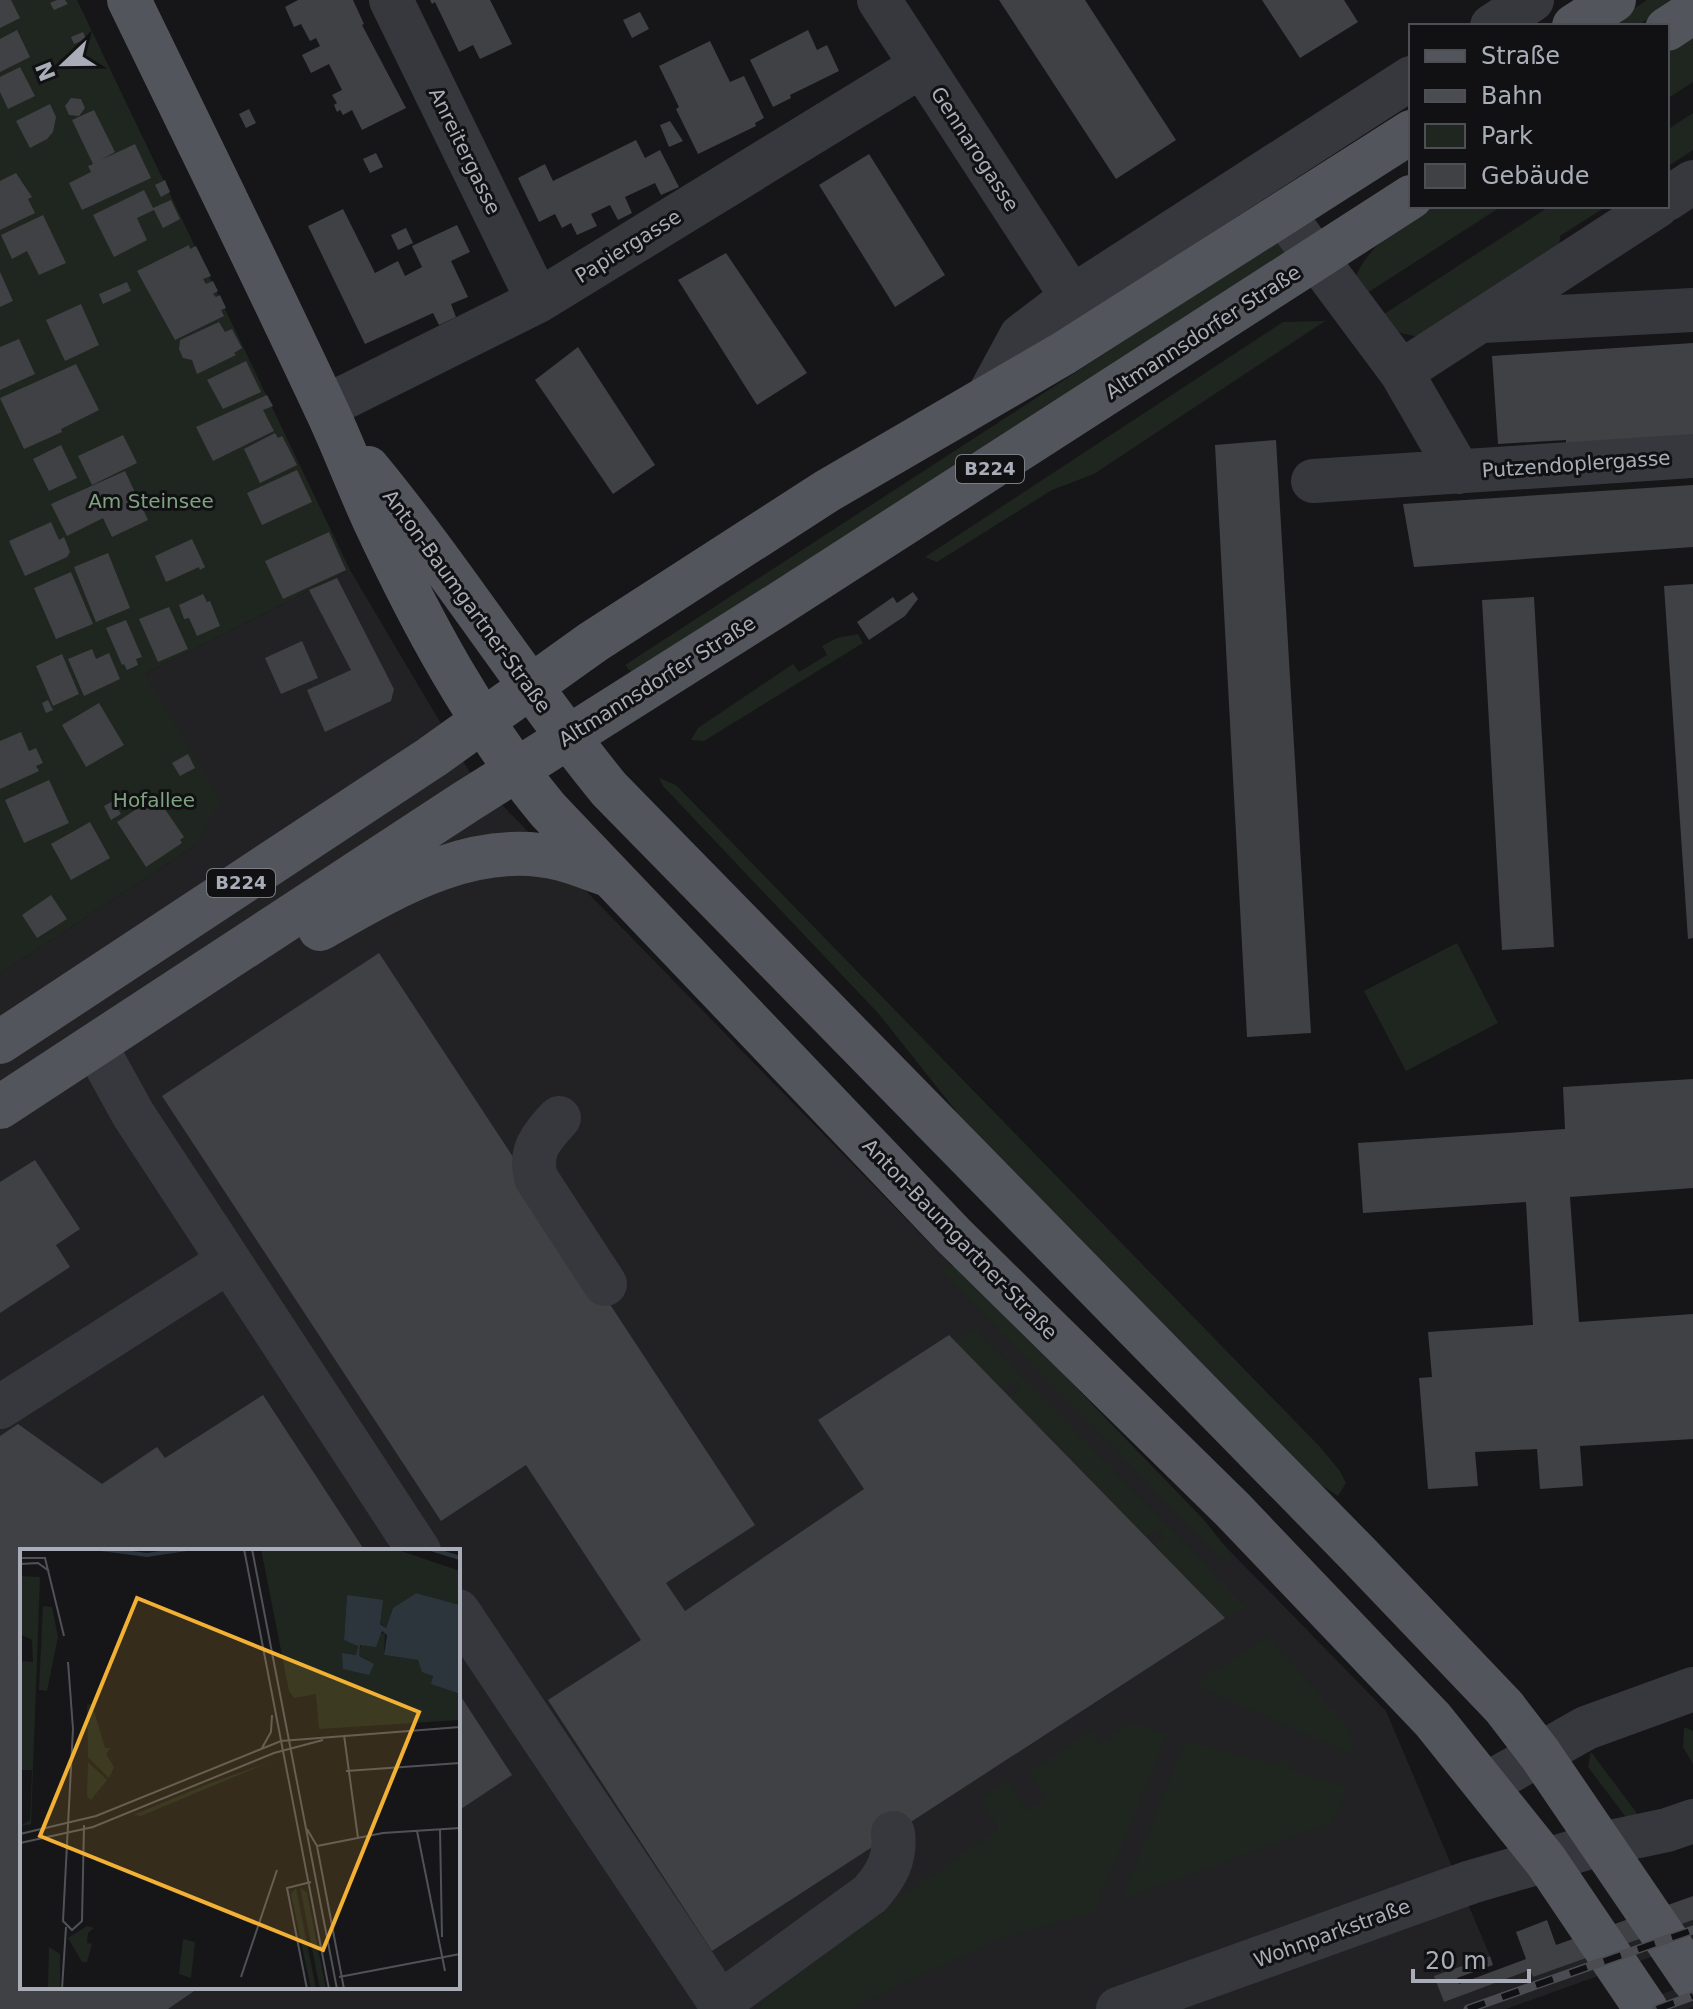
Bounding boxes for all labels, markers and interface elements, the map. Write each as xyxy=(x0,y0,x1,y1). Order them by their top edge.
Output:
north arrow xyxy=(24,24,104,104)
legend xyxy=(1409,24,1669,208)
text: Straße xyxy=(1481,42,1560,70)
text: N xyxy=(31,58,61,85)
street label: Gennarogasse xyxy=(926,82,1024,216)
text: Bahn xyxy=(1481,82,1543,110)
street label: Anreitergasse xyxy=(424,84,506,218)
text: Park xyxy=(1481,122,1533,150)
text: Gebäude xyxy=(1481,162,1590,190)
street label: Papiergasse xyxy=(571,204,685,288)
street label: Altmannsdorfer Straße xyxy=(1101,260,1305,404)
street label: Putzendoplergasse xyxy=(1481,445,1671,483)
road number: B224 xyxy=(956,455,1024,483)
street label: Anton-Baumgartner-Straße xyxy=(378,485,556,717)
park label: Am Steinsee xyxy=(88,489,214,513)
street label: Altmannsdorfer Straße xyxy=(554,611,760,751)
park label: Hofallee xyxy=(113,788,195,812)
road number: B224 xyxy=(207,869,275,897)
street label: Anton-Baumgartner-Straße xyxy=(858,1134,1062,1344)
inset map xyxy=(20,1549,460,1989)
street label: Wohnparkstraße xyxy=(1251,1894,1413,1972)
scale bar xyxy=(1413,1933,1529,1983)
text: 20 m xyxy=(1425,1947,1487,1975)

